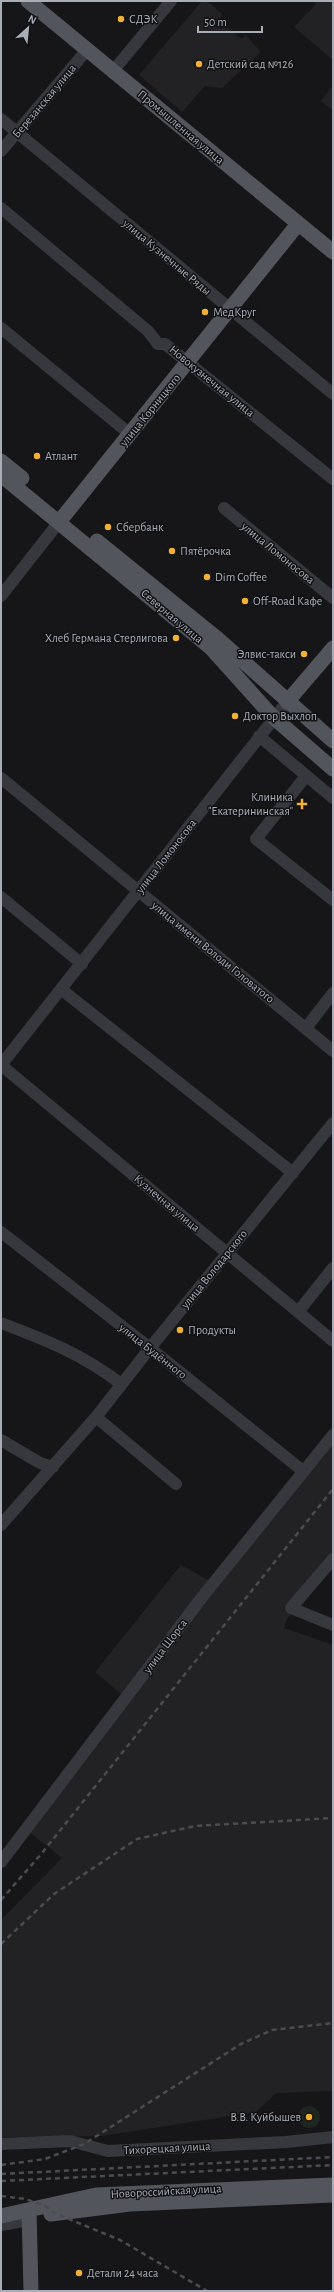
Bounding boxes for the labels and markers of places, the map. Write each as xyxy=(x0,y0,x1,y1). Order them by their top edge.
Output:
place label: СДЭК xyxy=(129,13,158,25)
marker: СДЭК xyxy=(116,14,126,24)
place label: Детский сад №126 xyxy=(207,58,294,70)
marker: Детский сад №126 xyxy=(194,59,204,69)
place label: МедКруг xyxy=(213,306,257,319)
marker: МедКруг xyxy=(200,307,210,317)
place label: Атлант xyxy=(45,450,78,462)
marker: Атлант xyxy=(32,451,42,461)
place label: Сбербанк xyxy=(116,521,164,533)
marker: Сбербанк xyxy=(103,522,113,532)
place label: Пятёрочка xyxy=(180,545,232,557)
marker: Пятёрочка xyxy=(167,546,177,556)
place label: Dim Coffee xyxy=(215,571,267,583)
marker: Dim Coffee xyxy=(202,572,212,582)
place label: Off-Road Кафе xyxy=(253,595,322,607)
marker: Off-Road Кафе xyxy=(240,596,250,606)
place label: Хлеб Германа Стерлигова xyxy=(45,632,169,644)
marker: Хлеб Германа Стерлигова xyxy=(171,633,181,643)
place label: Элвис-такси xyxy=(238,648,296,660)
marker: Элвис-такси xyxy=(299,649,309,659)
place label: Доктор Выхлоп xyxy=(243,710,317,722)
marker: Доктор Выхлоп xyxy=(230,711,240,721)
place label: Клиника "Екатерининская" xyxy=(208,791,294,817)
marker: Клиника "Екатерининская" xyxy=(296,798,308,810)
place label: Продукты xyxy=(188,1324,236,1337)
marker: Продукты xyxy=(175,1325,185,1335)
place label: В.В. Куйбышев xyxy=(230,2111,301,2124)
marker: В.В. Куйбышев xyxy=(304,2112,314,2122)
place label: Детали 24 часа xyxy=(87,2267,159,2279)
marker: Детали 24 часа xyxy=(74,2268,84,2278)

